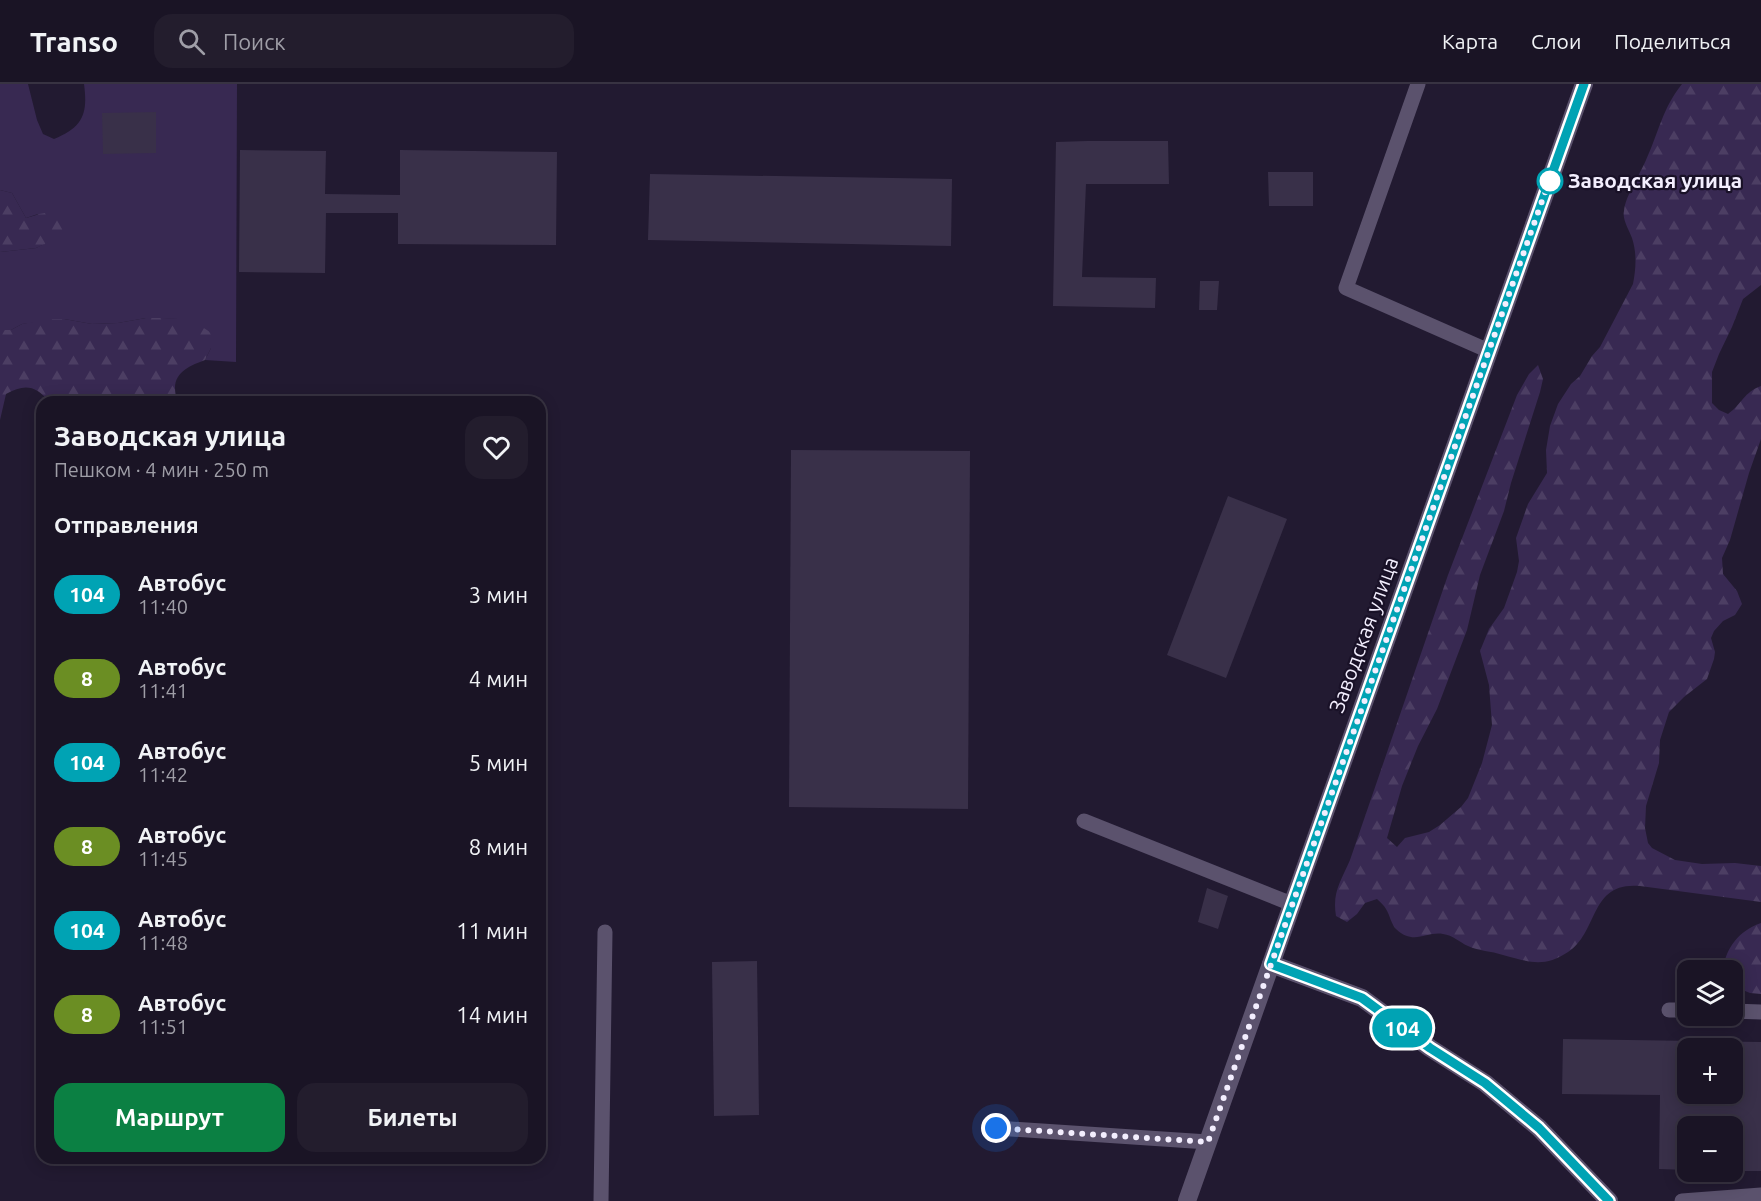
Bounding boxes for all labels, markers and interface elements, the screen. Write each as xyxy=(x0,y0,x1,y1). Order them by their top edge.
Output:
search box xyxy=(154,14,574,68)
icon: search xyxy=(175,25,208,58)
text: Transo xyxy=(30,26,118,57)
text: Поиск xyxy=(223,29,286,54)
text: Карта xyxy=(1442,29,1498,53)
text: Слои xyxy=(1531,29,1581,53)
text: Поделиться xyxy=(1614,29,1731,53)
marker: Заводская улица xyxy=(1537,168,1563,194)
place label: Заводская улица xyxy=(1568,168,1742,192)
button: heart xyxy=(465,416,528,479)
text: Заводская улица xyxy=(54,420,286,451)
text: Пешком · 4 мин · 250 m xyxy=(54,458,269,481)
text: Отправления xyxy=(54,512,199,537)
street label: Заводская улица xyxy=(1324,554,1402,716)
text: Автобус xyxy=(138,570,226,595)
text: 104 xyxy=(69,582,105,606)
text: 3 мин xyxy=(469,582,528,607)
text: 11:40 xyxy=(138,595,188,618)
text: Автобус xyxy=(138,654,226,679)
text: 8 xyxy=(81,666,93,690)
text: 4 мин xyxy=(469,666,528,691)
text: 11:41 xyxy=(138,679,188,702)
text: Автобус xyxy=(138,738,226,763)
text: 104 xyxy=(69,750,105,774)
text: 5 мин xyxy=(469,750,528,775)
text: 11:42 xyxy=(138,763,188,786)
text: Автобус xyxy=(138,822,226,847)
text: 8 xyxy=(81,834,93,858)
text: 8 мин xyxy=(469,834,528,859)
text: 11:45 xyxy=(138,847,188,870)
text: Автобус xyxy=(138,906,226,931)
text: 104 xyxy=(69,918,105,942)
text: 11 мин xyxy=(456,918,528,943)
text: 11:48 xyxy=(138,931,188,954)
map controls xyxy=(1677,960,1743,1182)
button: layers xyxy=(1677,960,1743,1026)
text: Автобус xyxy=(138,990,226,1015)
text: 8 xyxy=(81,1002,93,1026)
text: 14 мин xyxy=(456,1002,528,1027)
line badge: 104 xyxy=(1368,1008,1436,1048)
text: 11:51 xyxy=(138,1015,188,1038)
text: 104 xyxy=(1384,1016,1420,1040)
button: + xyxy=(1677,1038,1743,1104)
button: Маршрут xyxy=(54,1083,285,1152)
button: Билеты xyxy=(297,1083,528,1152)
your location xyxy=(981,1113,1011,1143)
button: − xyxy=(1677,1116,1743,1182)

